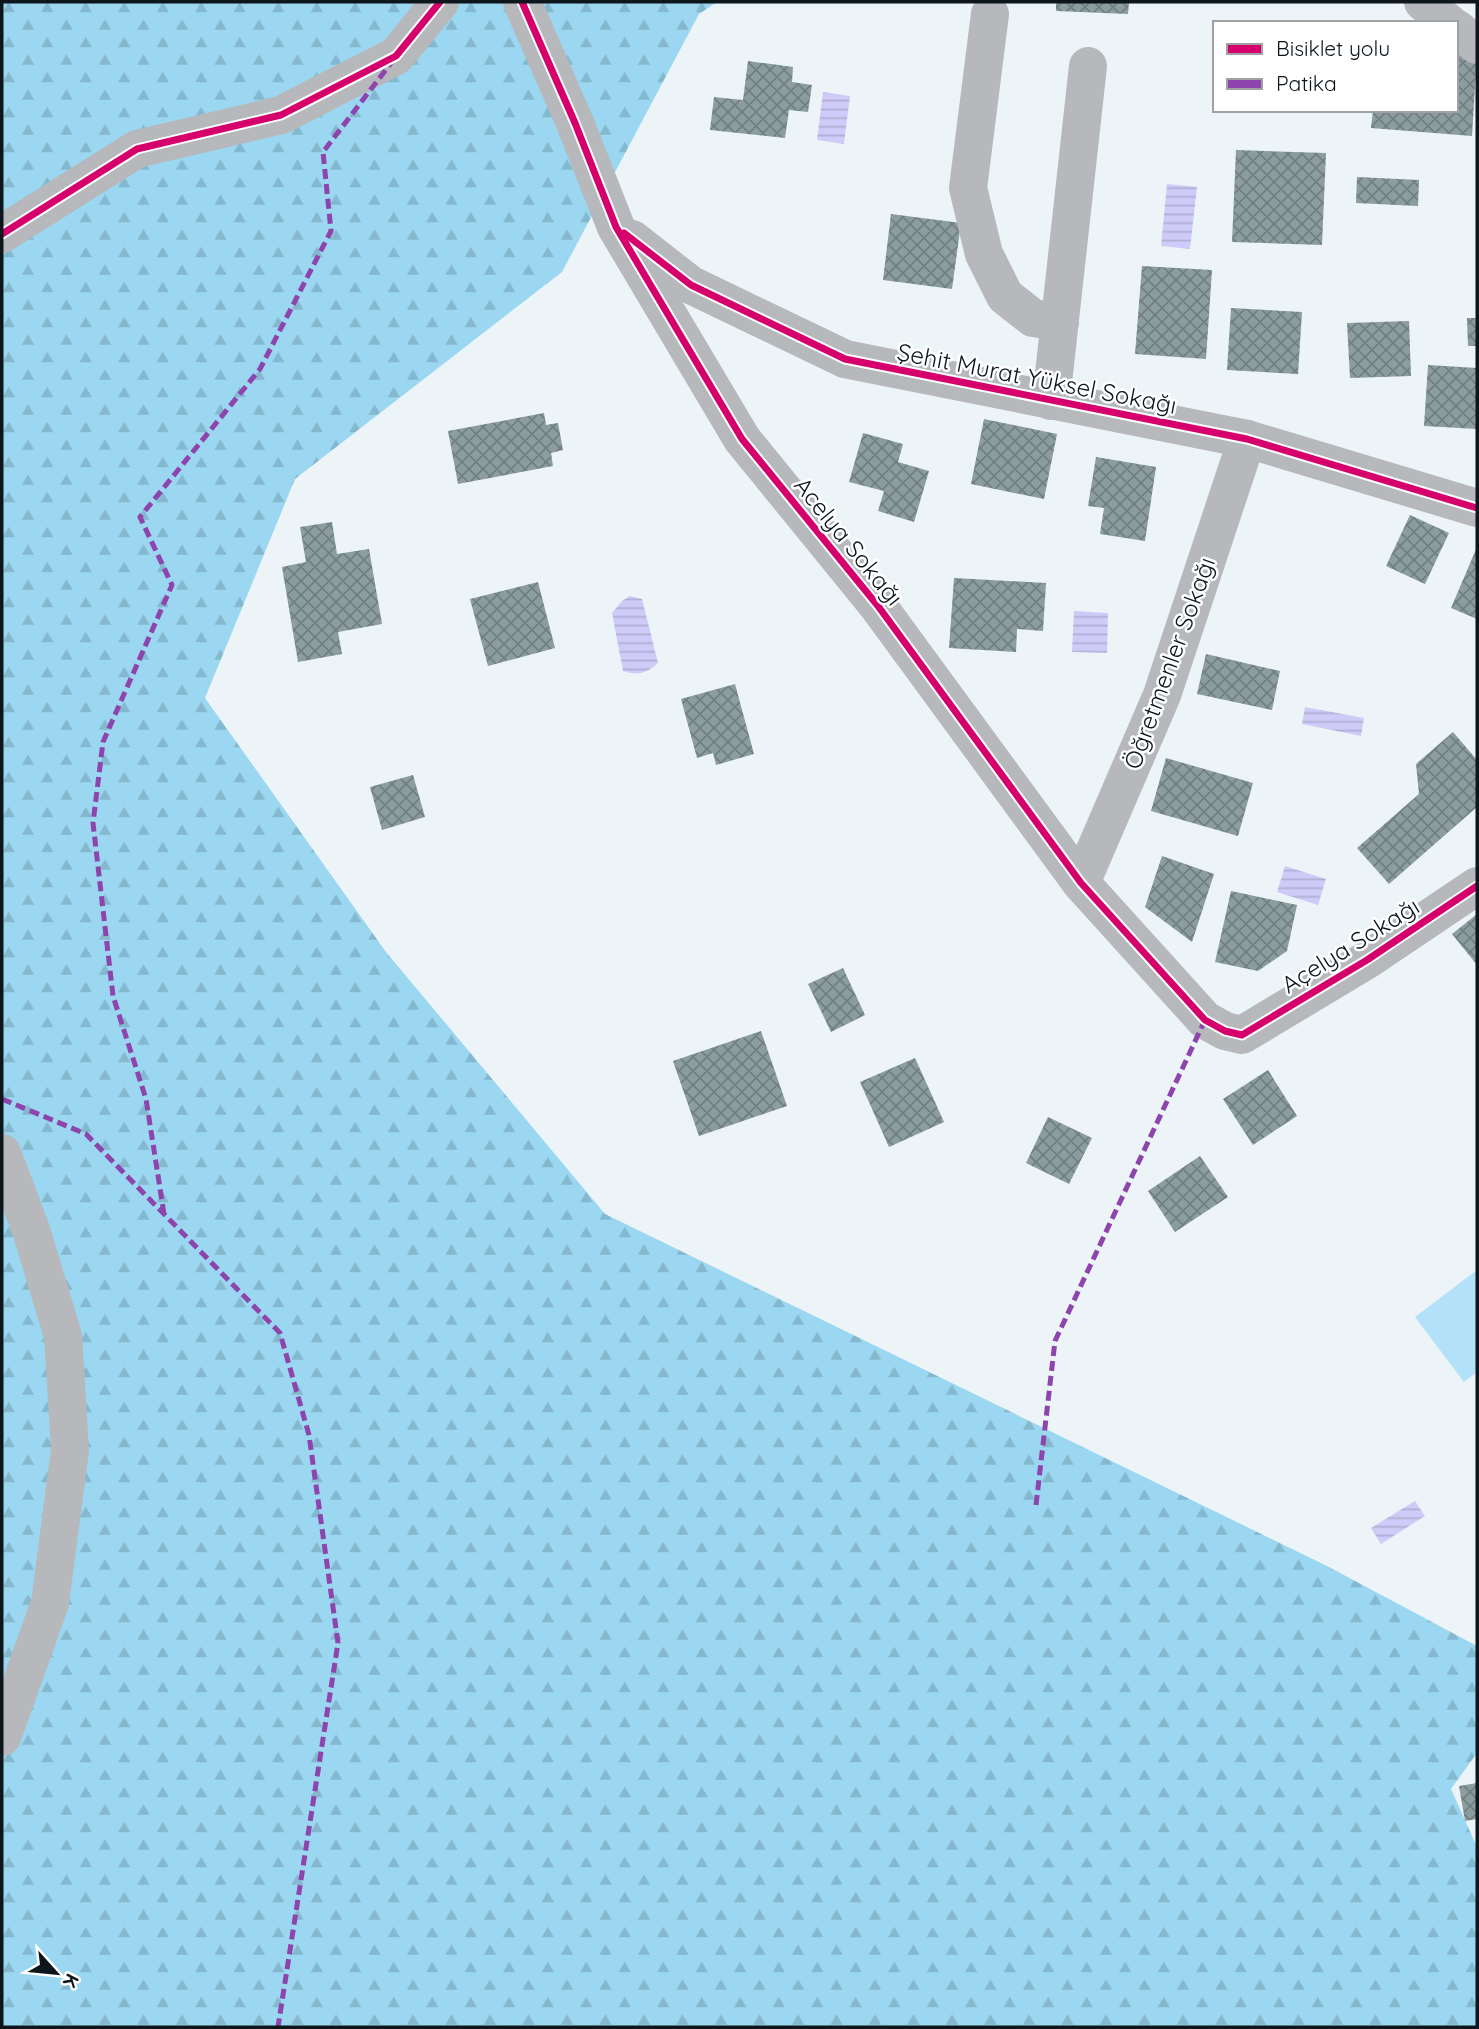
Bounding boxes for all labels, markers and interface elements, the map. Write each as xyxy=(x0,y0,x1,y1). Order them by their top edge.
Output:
legend xyxy=(1213,21,1458,112)
text: Bisiklet yolu xyxy=(1276,35,1390,61)
text: Patika xyxy=(1276,70,1337,96)
street label: Şehit Murat Yüksel Sokağı xyxy=(895,336,1179,420)
street label: Acelya Sokağı xyxy=(788,471,910,611)
street label: Öğretmenler Sokağı xyxy=(1117,553,1221,773)
street label: Açelya Sokağı xyxy=(1276,891,1424,999)
north arrow xyxy=(21,1938,91,2008)
text: K xyxy=(58,1970,85,1992)

